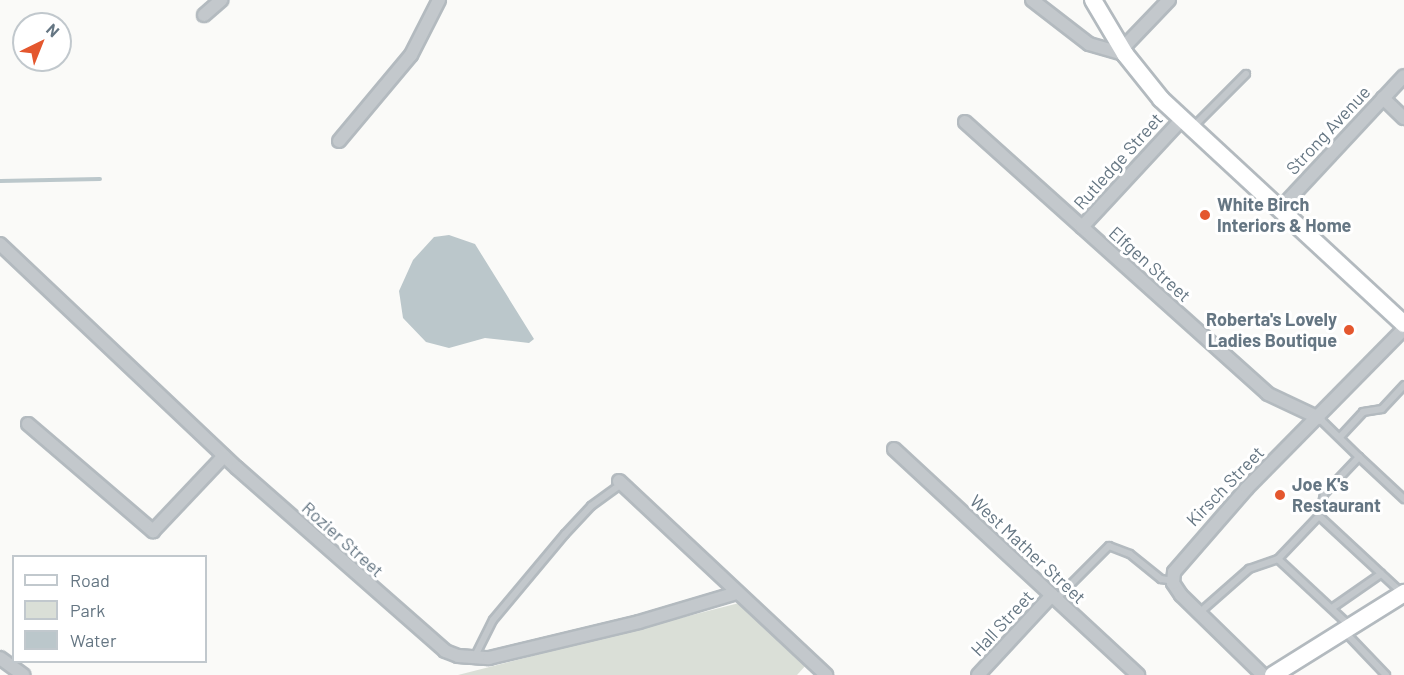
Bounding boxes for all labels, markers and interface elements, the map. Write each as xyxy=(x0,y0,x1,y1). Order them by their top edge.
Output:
north arrow xyxy=(12,12,72,72)
text: N xyxy=(43,19,64,41)
street label: Strong Avenue xyxy=(1281,81,1375,179)
street label: Rutledge Street xyxy=(1069,108,1167,214)
place label: White Birch Interiors & Home xyxy=(1217,194,1351,236)
marker: White Birch Interiors & Home xyxy=(1198,208,1212,222)
street label: Elfgen Street xyxy=(1105,222,1195,306)
place label: Roberta's Lovely Ladies Boutique xyxy=(1206,309,1337,352)
marker: Roberta's Lovely Ladies Boutique xyxy=(1342,323,1356,337)
street label: Kirsch Street xyxy=(1182,442,1268,530)
place label: Joe K's Restaurant xyxy=(1292,474,1381,516)
marker: Joe K's Restaurant xyxy=(1273,488,1287,502)
street label: West Mather Street xyxy=(966,490,1090,608)
street label: Rozier Street xyxy=(298,497,388,581)
legend xyxy=(12,555,207,663)
text: Road xyxy=(70,569,110,591)
street label: Hall Street xyxy=(966,586,1038,660)
text: Park xyxy=(70,599,105,621)
text: Water xyxy=(70,629,117,651)

